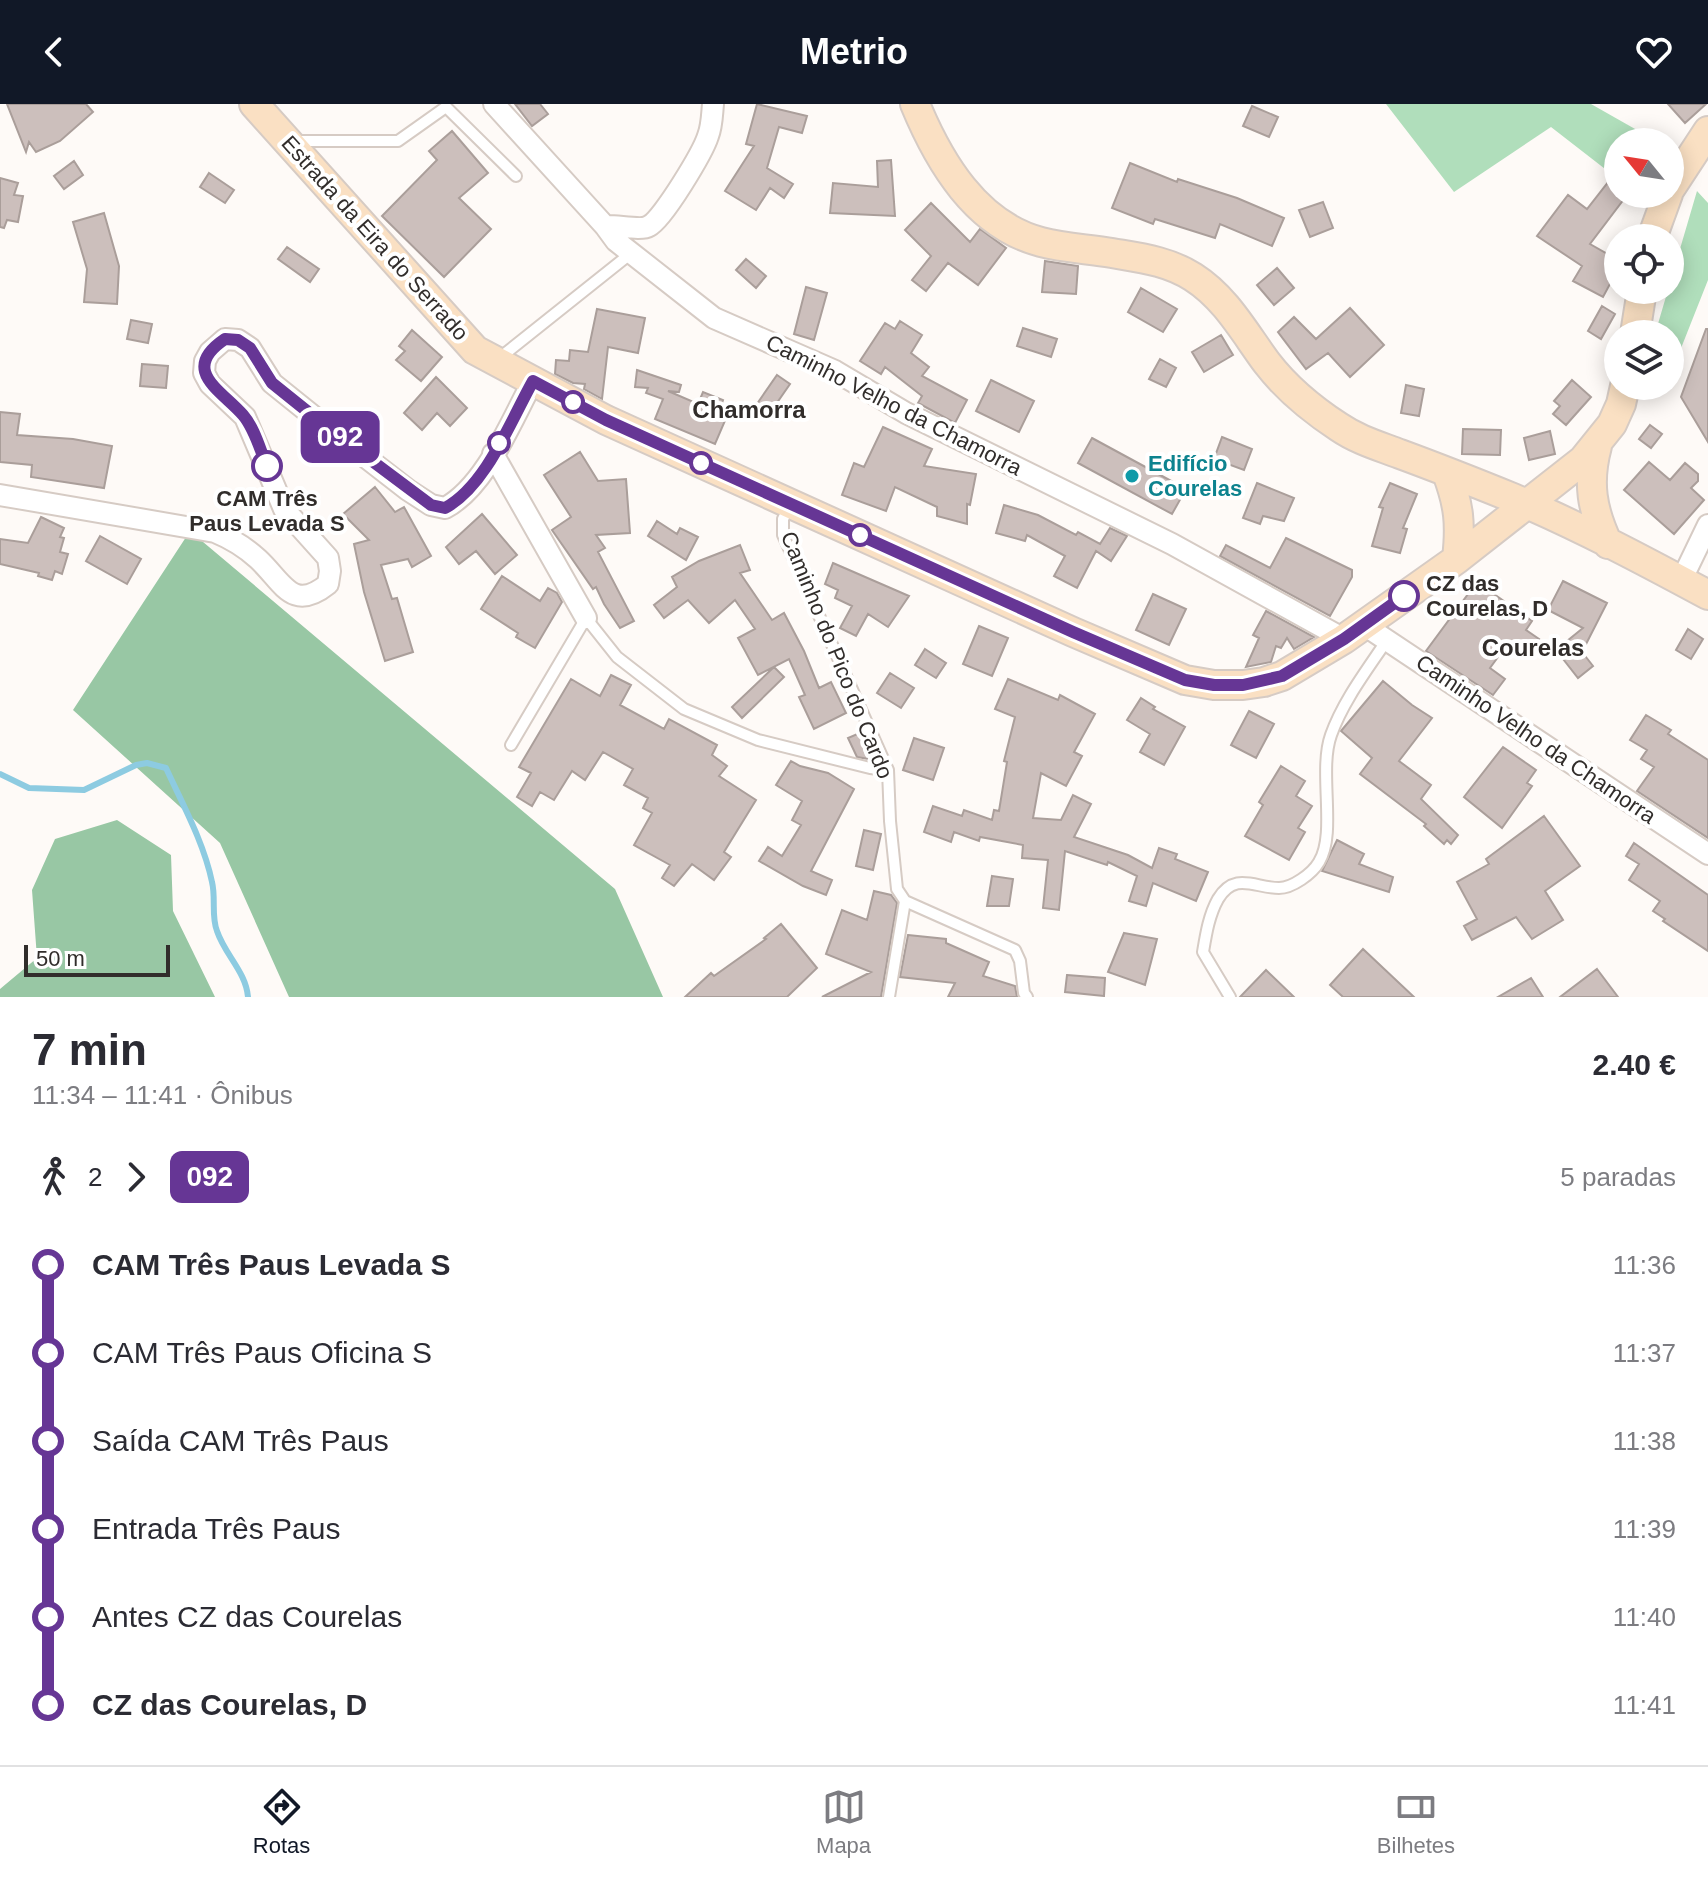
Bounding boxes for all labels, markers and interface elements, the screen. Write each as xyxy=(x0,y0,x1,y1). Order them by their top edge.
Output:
icon: back xyxy=(32,30,76,74)
icon: heart xyxy=(1632,30,1676,74)
text: Metrio xyxy=(800,31,908,72)
north arrow xyxy=(1604,128,1684,208)
map controls xyxy=(1604,128,1684,400)
street label: Estrada da Eira do Serrado xyxy=(277,131,473,345)
button: locate xyxy=(1604,224,1684,304)
button: layers xyxy=(1604,320,1684,400)
street label: Caminho Velho da Chamorra xyxy=(762,329,1027,481)
unlabelled marker xyxy=(562,391,584,413)
district label: Chamorra xyxy=(692,396,806,423)
line badge: 092 xyxy=(294,411,386,463)
text: 092 xyxy=(317,421,363,452)
unlabelled marker xyxy=(488,432,510,454)
marker: CAM Três Paus Levada S xyxy=(252,451,282,481)
place label: Edifício Courelas xyxy=(1148,451,1242,501)
unlabelled marker xyxy=(690,452,712,474)
marker: Edifício Courelas xyxy=(1123,467,1141,485)
place label: CAM Três Paus Levada S xyxy=(189,486,345,536)
unlabelled marker xyxy=(849,524,871,546)
street label: Caminho do Pico do Cardo xyxy=(776,528,898,782)
place label: CZ das Courelas, D xyxy=(1426,571,1548,621)
marker: CZ das Courelas, D xyxy=(1389,581,1419,611)
district label: Courelas xyxy=(1482,634,1584,661)
street label: Caminho Velho da Chamorra xyxy=(1411,649,1661,829)
scale bar xyxy=(24,941,170,977)
text: 50 m xyxy=(36,946,85,971)
text: 7 min xyxy=(32,1025,147,1074)
text: 2.40 € xyxy=(1593,1048,1676,1081)
text: 11:34 – 11:41 · Ônibus xyxy=(32,1080,293,1110)
icon: walk xyxy=(32,1155,76,1199)
icon: forward xyxy=(114,1155,158,1199)
text: 092 xyxy=(186,1161,233,1192)
text: 2 xyxy=(88,1162,102,1192)
text: 5 paradas xyxy=(1560,1162,1676,1192)
text: CAM Três Paus Levada S xyxy=(92,1248,450,1281)
text: 11:36 xyxy=(1613,1250,1676,1280)
text: CAM Três Paus Oficina S xyxy=(92,1336,432,1369)
text: 11:37 xyxy=(1613,1338,1676,1368)
text: Saída CAM Três Paus xyxy=(92,1424,389,1457)
text: 11:38 xyxy=(1613,1426,1676,1456)
text: Entrada Três Paus xyxy=(92,1512,340,1545)
text: 11:39 xyxy=(1613,1514,1676,1544)
text: Antes CZ das Courelas xyxy=(92,1600,402,1633)
text: 11:40 xyxy=(1613,1602,1676,1632)
text: CZ das Courelas, D xyxy=(92,1688,367,1721)
text: 11:41 xyxy=(1613,1690,1676,1720)
tab: Rotas xyxy=(253,1785,310,1859)
tab: Mapa xyxy=(816,1785,871,1859)
tab: Bilhetes xyxy=(1377,1785,1455,1859)

